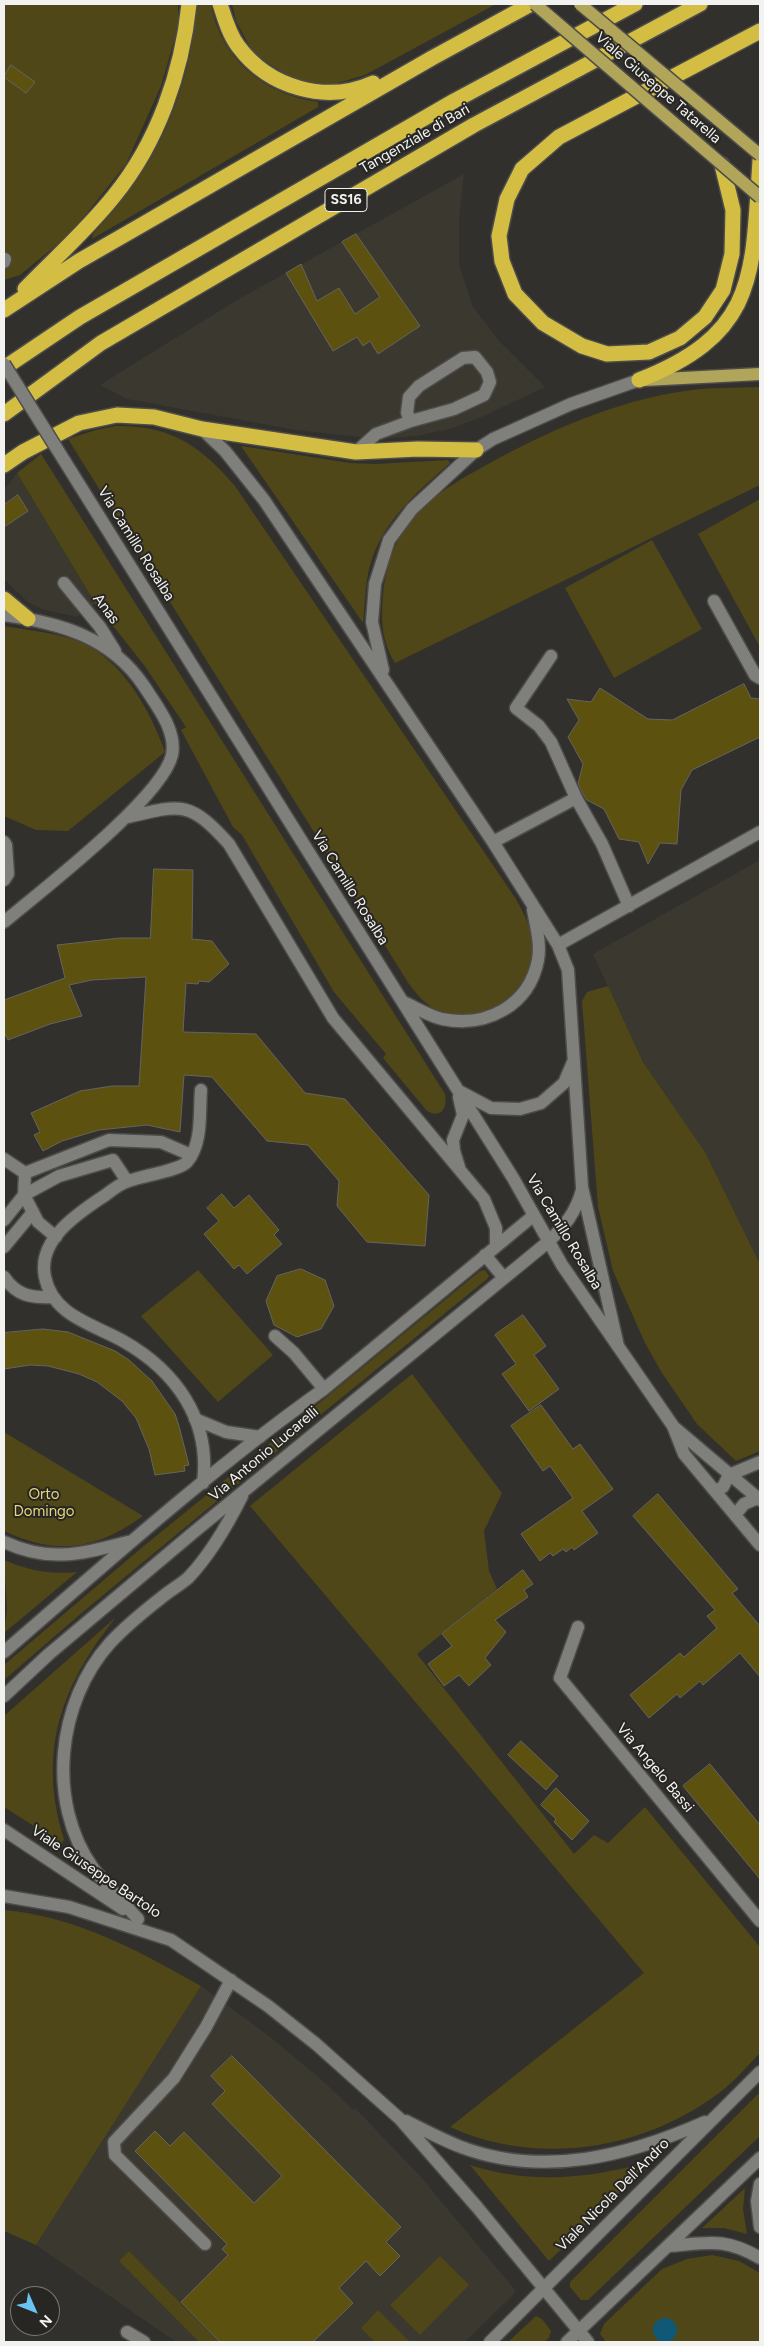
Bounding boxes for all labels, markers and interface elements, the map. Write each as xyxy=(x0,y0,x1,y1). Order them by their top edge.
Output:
street label: Viale Giuseppe Tatarella xyxy=(592,29,724,147)
street label: Tangenziale di Bari xyxy=(357,100,473,178)
road number: SS16 xyxy=(325,188,367,212)
street label: Via Camillo Rosalba xyxy=(94,484,178,604)
street label: Anas xyxy=(89,590,123,628)
street label: Via Camillo Rosalba xyxy=(308,828,392,948)
street label: Via Camillo Rosalba xyxy=(522,1171,606,1293)
street label: Via Antonio Lucarelli xyxy=(206,1403,322,1505)
park label: Orto Domingo xyxy=(13,1486,75,1521)
street label: Via Angelo Bassi xyxy=(613,1720,697,1816)
street label: Viale Giuseppe Bartolo xyxy=(28,1822,164,1922)
street label: Viale Nicola Dell'Andro xyxy=(553,2135,673,2255)
north arrow xyxy=(10,2286,60,2336)
text: N xyxy=(36,2311,55,2331)

